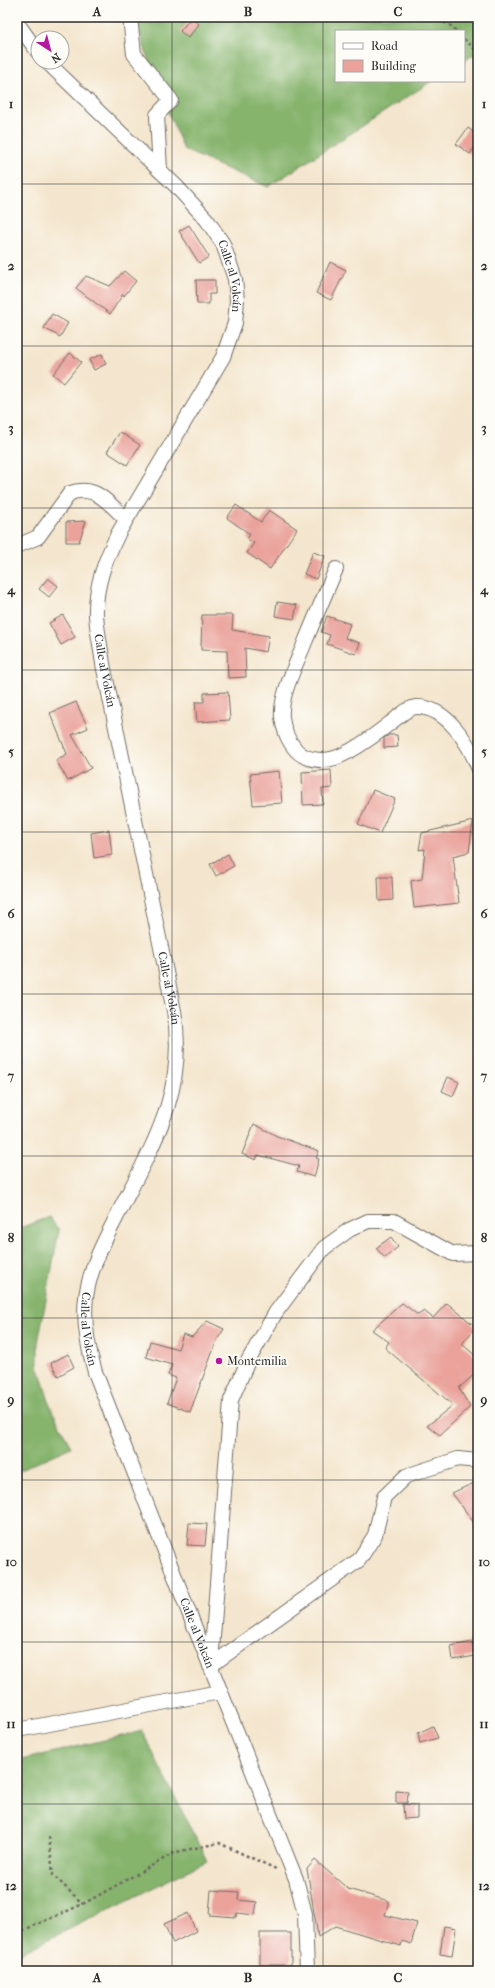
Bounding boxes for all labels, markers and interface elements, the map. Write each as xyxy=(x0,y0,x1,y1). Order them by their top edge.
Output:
text: A xyxy=(92,4,102,19)
text: B xyxy=(244,4,253,19)
text: C xyxy=(394,4,403,19)
north arrow xyxy=(30,30,70,70)
legend xyxy=(335,30,465,82)
text: Road xyxy=(371,39,398,53)
text: N xyxy=(48,50,63,66)
text: Building xyxy=(371,59,416,73)
text: 1 xyxy=(9,96,14,111)
text: 1 xyxy=(482,96,487,111)
street label: Calle al Volcán xyxy=(215,238,244,313)
text: 2 xyxy=(8,258,15,273)
text: 2 xyxy=(481,258,488,273)
text: 3 xyxy=(8,420,14,436)
text: 3 xyxy=(481,420,487,436)
text: 4 xyxy=(6,582,16,598)
text: 4 xyxy=(479,582,489,598)
street label: Calle al Volcán xyxy=(91,633,119,709)
text: 5 xyxy=(8,744,14,759)
text: 5 xyxy=(481,744,487,759)
text: 6 xyxy=(7,906,15,921)
text: 6 xyxy=(480,906,488,921)
street label: Calle al Volcán xyxy=(155,950,183,1026)
text: 7 xyxy=(7,1068,15,1083)
text: 7 xyxy=(480,1068,488,1083)
text: 8 xyxy=(8,1230,15,1245)
text: 8 xyxy=(481,1230,488,1245)
street label: Calle al Volcán xyxy=(78,1291,100,1367)
place label: Montemilia xyxy=(227,1354,287,1368)
marker: Montemilia xyxy=(214,1356,224,1366)
text: 9 xyxy=(7,1392,15,1408)
text: 9 xyxy=(480,1392,488,1408)
text: 10 xyxy=(5,1554,17,1569)
text: 10 xyxy=(478,1554,490,1569)
street label: Calle al Volcán xyxy=(177,1596,217,1670)
text: 11 xyxy=(6,1716,16,1731)
text: 11 xyxy=(479,1716,489,1731)
text: 12 xyxy=(5,1878,17,1893)
text: 12 xyxy=(478,1878,490,1893)
text: A xyxy=(92,1970,102,1985)
text: B xyxy=(244,1970,253,1985)
text: C xyxy=(394,1970,403,1985)

